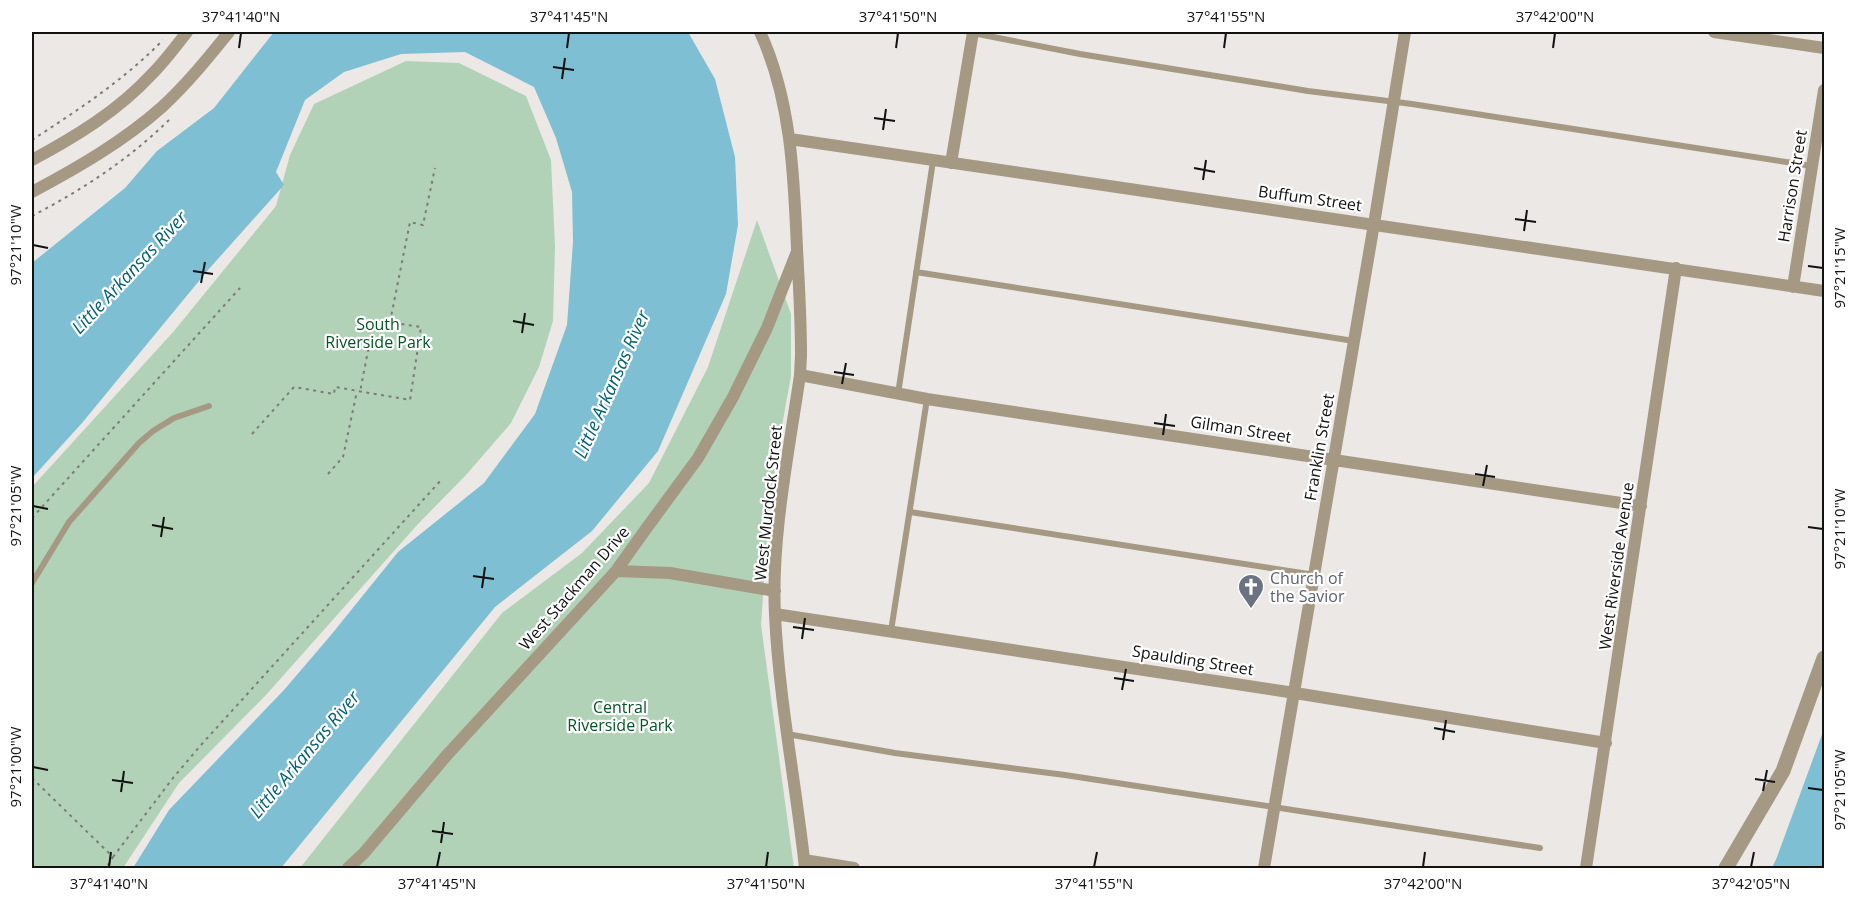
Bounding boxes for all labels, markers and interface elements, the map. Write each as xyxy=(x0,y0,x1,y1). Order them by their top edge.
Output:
text: 37°41'40"N xyxy=(202,6,280,26)
text: 37°41'45"N xyxy=(530,6,608,26)
text: 37°41'50"N xyxy=(859,6,937,26)
text: 37°41'55"N xyxy=(1187,6,1265,26)
text: 37°42'00"N xyxy=(1516,6,1594,26)
street label: Harrison Street xyxy=(1772,128,1812,244)
street label: Buffum Street xyxy=(1257,180,1364,216)
text: 97°21'10"W xyxy=(5,204,25,286)
water label: Little Arkansas River xyxy=(66,205,193,338)
text: 97°21'15"W xyxy=(1829,227,1849,309)
water label: Little Arkansas River xyxy=(568,306,655,462)
park label: South Riverside Park xyxy=(325,313,431,353)
street label: Franklin Street xyxy=(1299,391,1339,502)
street label: Gilman Street xyxy=(1189,410,1293,448)
street label: West Murdock Street xyxy=(749,424,787,582)
text: 97°21'05"W xyxy=(5,465,25,547)
street label: West Riverside Avenue xyxy=(1593,481,1639,651)
text: 97°21'10"W xyxy=(1829,488,1849,570)
street label: West Stackman Drive xyxy=(514,521,634,655)
place label: Church of the Savior xyxy=(1270,567,1345,607)
church icon: Church of the Savior xyxy=(1236,572,1266,610)
street label: Spaulding Street xyxy=(1131,640,1255,680)
water label: Little Arkansas River xyxy=(244,685,365,823)
park label: Central Riverside Park xyxy=(567,696,673,736)
text: 97°21'00"W xyxy=(5,726,25,808)
text: 97°21'05"W xyxy=(1829,749,1849,831)
text: 37°41'40"N xyxy=(70,873,148,893)
text: 37°41'45"N xyxy=(398,873,476,893)
text: 37°41'50"N xyxy=(727,873,805,893)
text: 37°41'55"N xyxy=(1055,873,1133,893)
text: 37°42'00"N xyxy=(1384,873,1462,893)
text: 37°42'05"N xyxy=(1712,873,1790,893)

